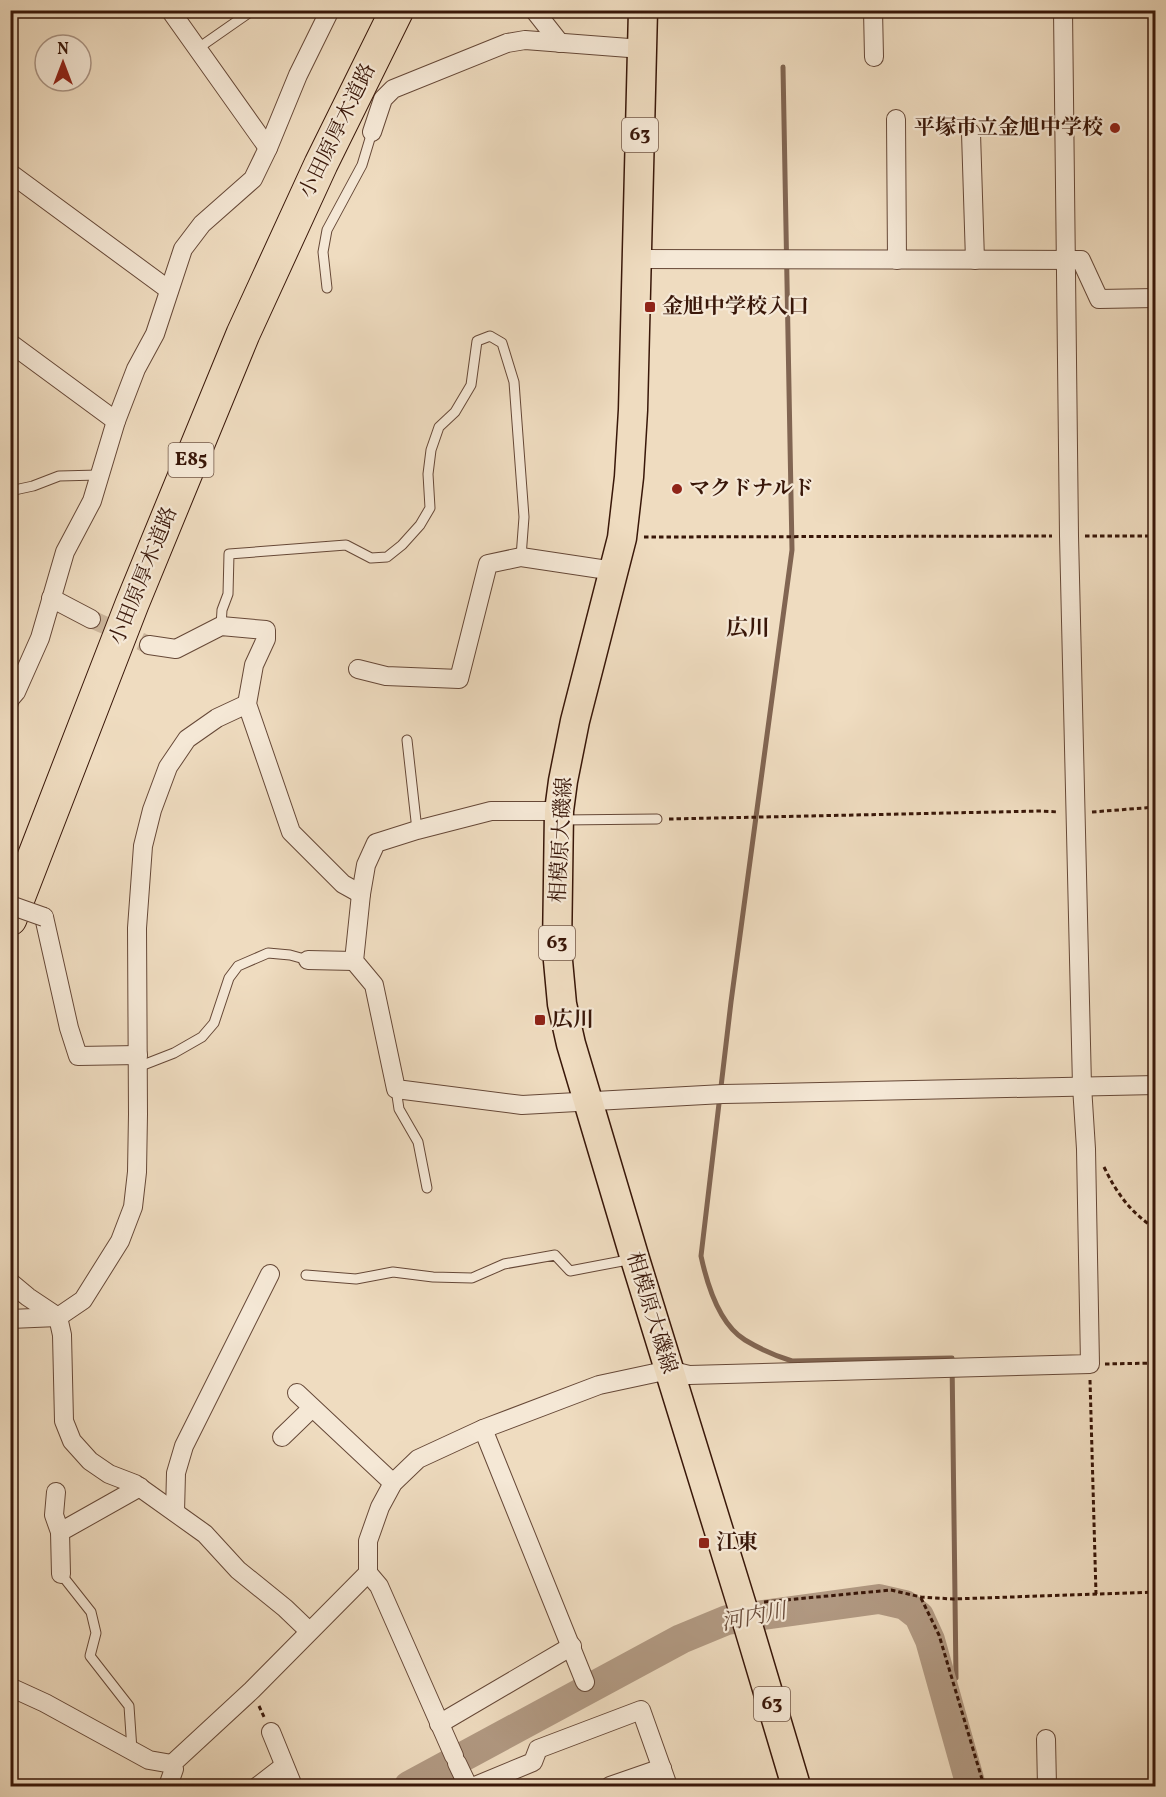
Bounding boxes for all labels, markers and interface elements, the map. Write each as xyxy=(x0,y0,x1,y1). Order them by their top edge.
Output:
north arrow xyxy=(33,33,93,93)
text: N xyxy=(57,39,69,61)
street label: 小田原厚木道路 xyxy=(293,59,383,203)
place label: 平塚市立金旭中学校 xyxy=(914,114,1103,143)
road number: 63 xyxy=(622,118,658,152)
marker: 平塚市立金旭中学校 xyxy=(1108,121,1122,135)
place label: 金旭中学校入口 xyxy=(662,293,809,322)
marker: 金旭中学校入口 xyxy=(643,300,657,314)
road number: E85 xyxy=(168,443,213,477)
place label: マクドナルド xyxy=(689,475,814,504)
marker: マクドナルド xyxy=(670,482,684,496)
street label: 小田原厚木道路 xyxy=(103,502,185,650)
district label: 広川 xyxy=(726,614,770,645)
street label: 相模原大磯線 xyxy=(544,776,580,904)
road number: 63 xyxy=(539,926,575,960)
place label: 広川 xyxy=(552,1006,594,1035)
marker: 広川 xyxy=(533,1013,547,1027)
street label: 相模原大磯線 xyxy=(619,1249,683,1377)
place label: 江東 xyxy=(716,1529,758,1558)
marker: 江東 xyxy=(697,1536,711,1550)
water label: 河内川 xyxy=(719,1596,791,1640)
road number: 63 xyxy=(754,1687,790,1721)

